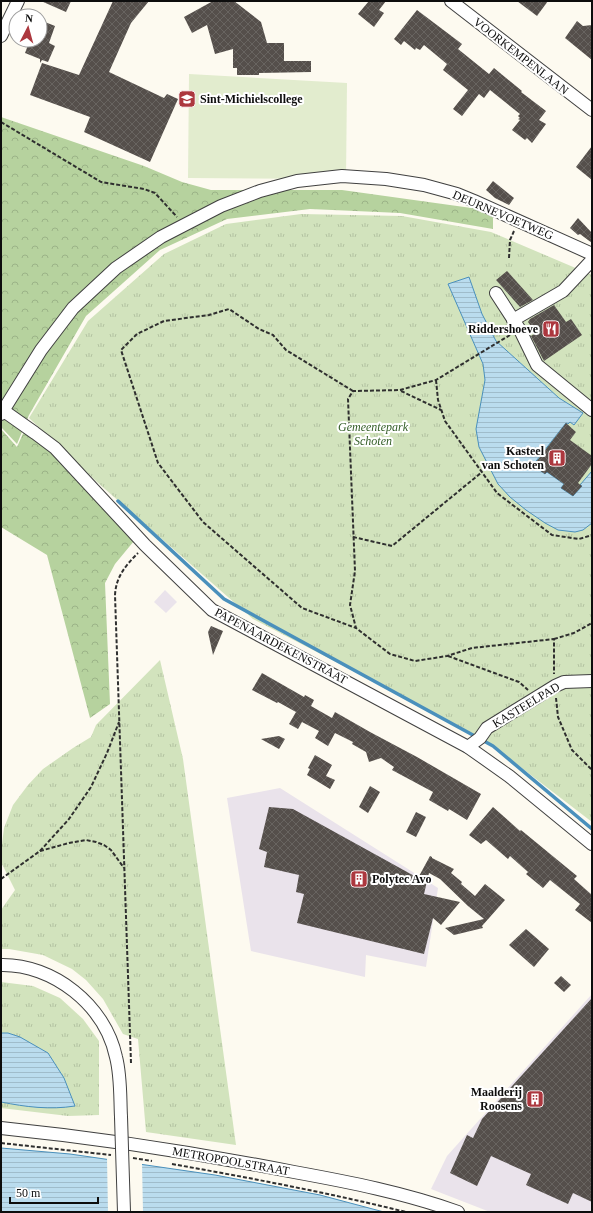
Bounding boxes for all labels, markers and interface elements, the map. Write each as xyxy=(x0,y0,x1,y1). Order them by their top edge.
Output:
north arrow xyxy=(8,8,48,48)
text: N xyxy=(24,12,34,24)
street label: VOORKEMPENLAAN xyxy=(471,15,572,98)
school or university icon: Sint-Michielscollege xyxy=(177,89,197,109)
place label: Sint-Michielscollege xyxy=(200,92,303,106)
street label: DEURNEVOETWEG xyxy=(451,187,556,243)
restaurant icon: Riddershoeve xyxy=(541,319,561,339)
place label: Riddershoeve xyxy=(468,322,539,336)
park label: Gemeentepark Schoten xyxy=(338,420,409,448)
place label: Kasteel van Schoten xyxy=(482,444,545,472)
building icon: Kasteel van Schoten xyxy=(547,448,567,468)
street label: PAPENAARDEKENSTRAAT xyxy=(212,605,350,687)
street label: KASTEELPAD xyxy=(490,679,563,731)
building icon: Polytec Avo xyxy=(349,869,369,889)
place label: Polytec Avo xyxy=(372,872,431,886)
place label: Maalderij Roosens xyxy=(471,1085,522,1113)
building icon: Maalderij Roosens xyxy=(525,1089,545,1109)
street label: METROPOOLSTRAAT xyxy=(171,1144,291,1178)
scale bar xyxy=(10,1179,98,1205)
text: 50 m xyxy=(16,1186,41,1200)

